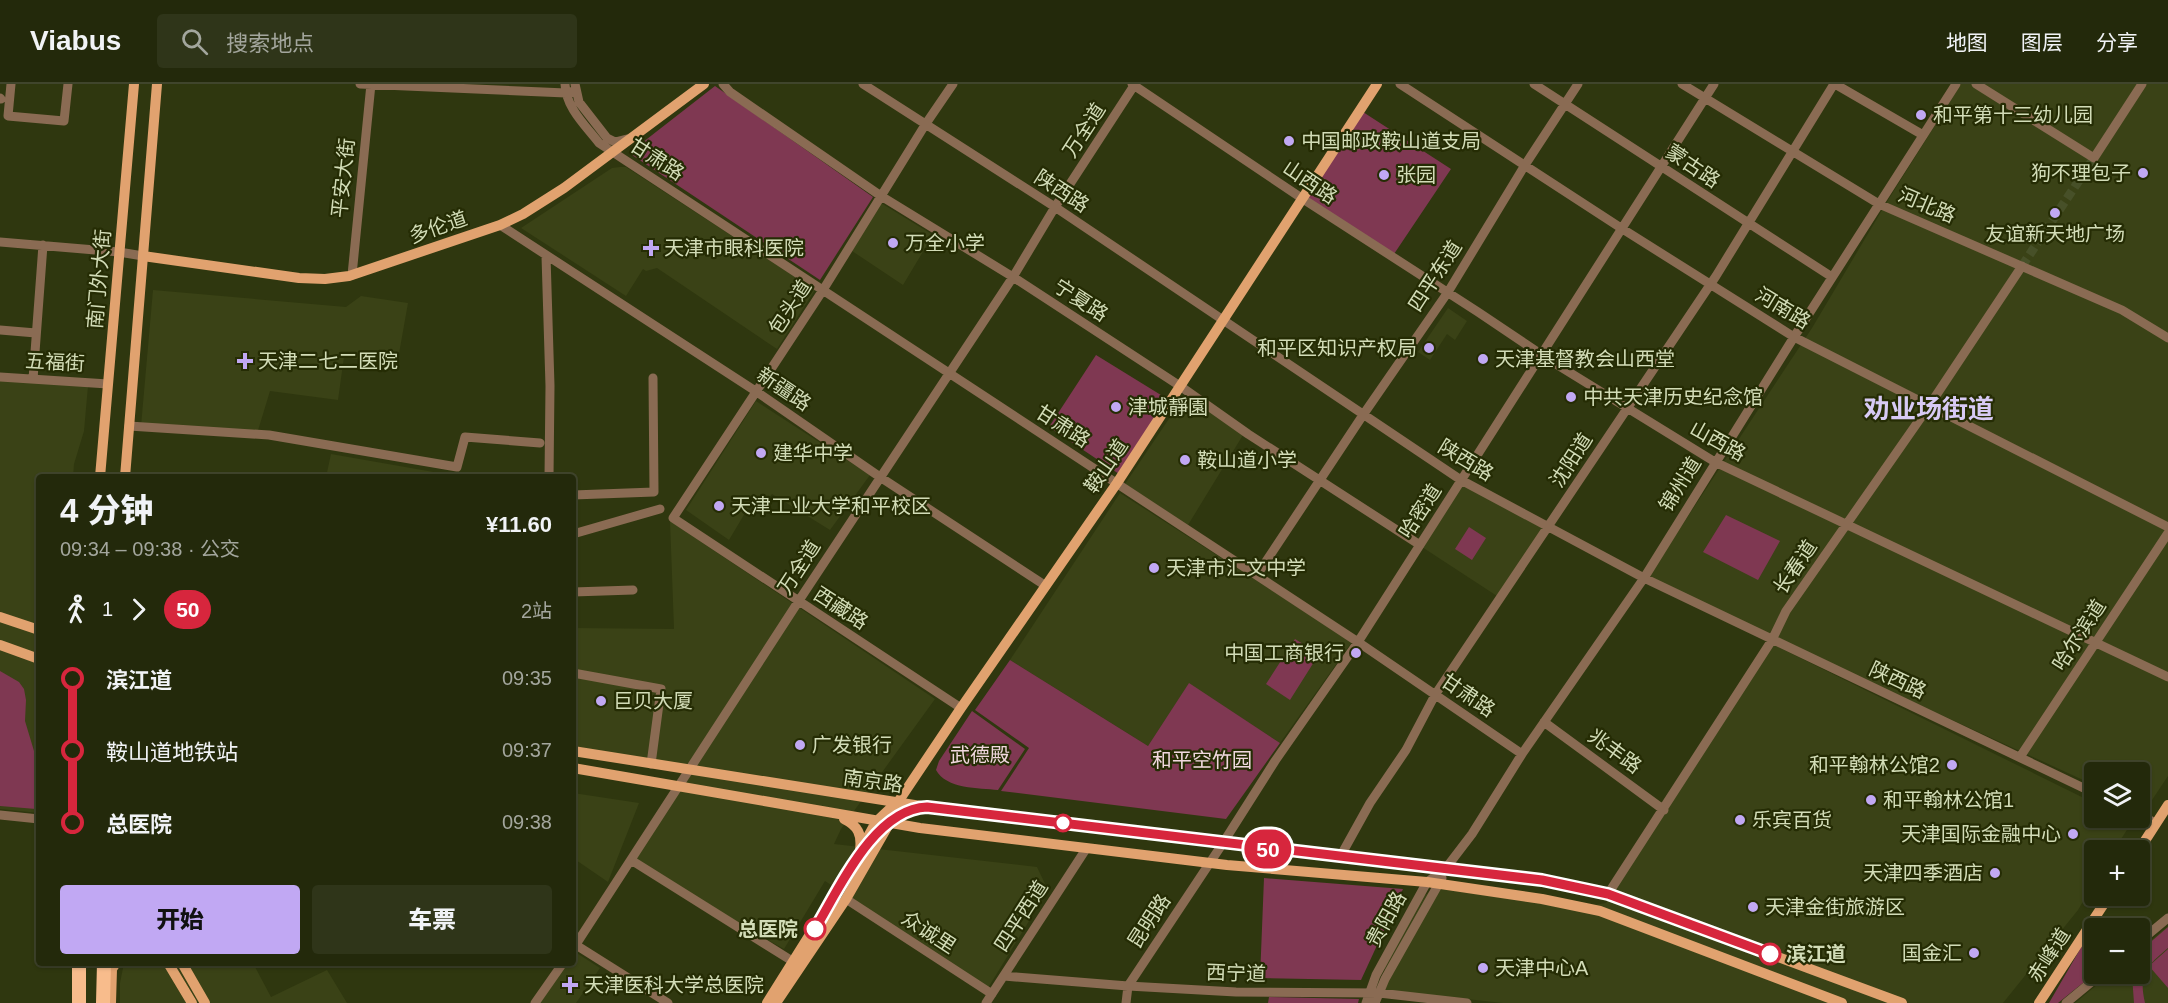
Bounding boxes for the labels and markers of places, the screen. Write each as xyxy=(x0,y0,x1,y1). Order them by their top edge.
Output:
place label: 和平第十三幼儿园 xyxy=(1933,104,2093,126)
marker: 和平第十三幼儿园 xyxy=(1914,108,1928,122)
place label: 中国邮政鞍山道支局 xyxy=(1301,130,1481,152)
marker: 中国邮政鞍山道支局 xyxy=(1282,134,1296,148)
place label: 狗不理包子 xyxy=(2031,162,2131,184)
place label: 张园 xyxy=(1396,164,1436,186)
marker: 狗不理包子 xyxy=(2136,166,2150,180)
marker: 张园 xyxy=(1377,168,1391,182)
marker: 友谊新天地广场 xyxy=(2048,206,2062,220)
place label: 友谊新天地广场 xyxy=(1985,223,2125,245)
place label: 万全小学 xyxy=(905,232,985,254)
marker: 万全小学 xyxy=(886,236,900,250)
place label: 天津市眼科医院 xyxy=(664,237,804,259)
marker: 天津市眼科医院 xyxy=(642,239,660,257)
place label: 和平区知识产权局 xyxy=(1257,337,1417,359)
marker: 和平区知识产权局 xyxy=(1422,341,1436,355)
place label: 天津基督教会山西堂 xyxy=(1495,348,1675,370)
place label: 天津二七二医院 xyxy=(258,350,398,372)
marker: 天津二七二医院 xyxy=(236,352,254,370)
marker: 天津基督教会山西堂 xyxy=(1476,352,1490,366)
place label: 中共天津历史纪念馆 xyxy=(1583,386,1763,408)
marker: 中共天津历史纪念馆 xyxy=(1564,390,1578,404)
place label: 津城靜園 xyxy=(1128,396,1208,418)
marker: 津城靜園 xyxy=(1109,400,1123,414)
place label: 建华中学 xyxy=(773,442,853,464)
marker: 建华中学 xyxy=(754,446,768,460)
place label: 鞍山道小学 xyxy=(1197,449,1297,471)
marker: 鞍山道小学 xyxy=(1178,453,1192,467)
place label: 天津工业大学和平校区 xyxy=(731,495,931,517)
marker: 天津工业大学和平校区 xyxy=(712,499,726,513)
place label: 天津市汇文中学 xyxy=(1166,557,1306,579)
marker: 天津市汇文中学 xyxy=(1147,561,1161,575)
place label: 中国工商银行 xyxy=(1224,642,1344,664)
marker: 中国工商银行 xyxy=(1349,646,1363,660)
place label: 巨贝大厦 xyxy=(613,690,693,712)
marker: 巨贝大厦 xyxy=(594,694,608,708)
place label: 广发银行 xyxy=(812,734,892,756)
marker: 广发银行 xyxy=(793,738,807,752)
place label: 和平翰林公馆2 xyxy=(1809,754,1940,776)
marker: 和平翰林公馆2 xyxy=(1945,758,1959,772)
place label: 和平翰林公馆1 xyxy=(1883,789,2014,811)
marker: 和平翰林公馆1 xyxy=(1864,793,1878,807)
place label: 乐宾百货 xyxy=(1752,809,1832,831)
marker: 乐宾百货 xyxy=(1733,813,1747,827)
unlabelled marker xyxy=(1054,814,1072,832)
place label: 天津国际金融中心 xyxy=(1901,823,2061,845)
marker: 天津国际金融中心 xyxy=(2066,827,2080,841)
place label: 天津四季酒店 xyxy=(1863,862,1983,884)
marker: 天津四季酒店 xyxy=(1988,866,2002,880)
place label: 天津金街旅游区 xyxy=(1765,896,1905,918)
marker: 天津金街旅游区 xyxy=(1746,900,1760,914)
place label: 总医院 xyxy=(738,918,798,940)
marker: 总医院 xyxy=(804,918,826,940)
place label: 国金汇 xyxy=(1902,942,1962,964)
marker: 滨江道 xyxy=(1759,943,1781,965)
place label: 滨江道 xyxy=(1786,943,1846,965)
marker: 国金汇 xyxy=(1967,946,1981,960)
place label: 天津中心A xyxy=(1495,957,1589,979)
marker: 天津中心A xyxy=(1476,961,1490,975)
place label: 天津医科大学总医院 xyxy=(584,974,764,996)
marker: 天津医科大学总医院 xyxy=(561,976,579,994)

